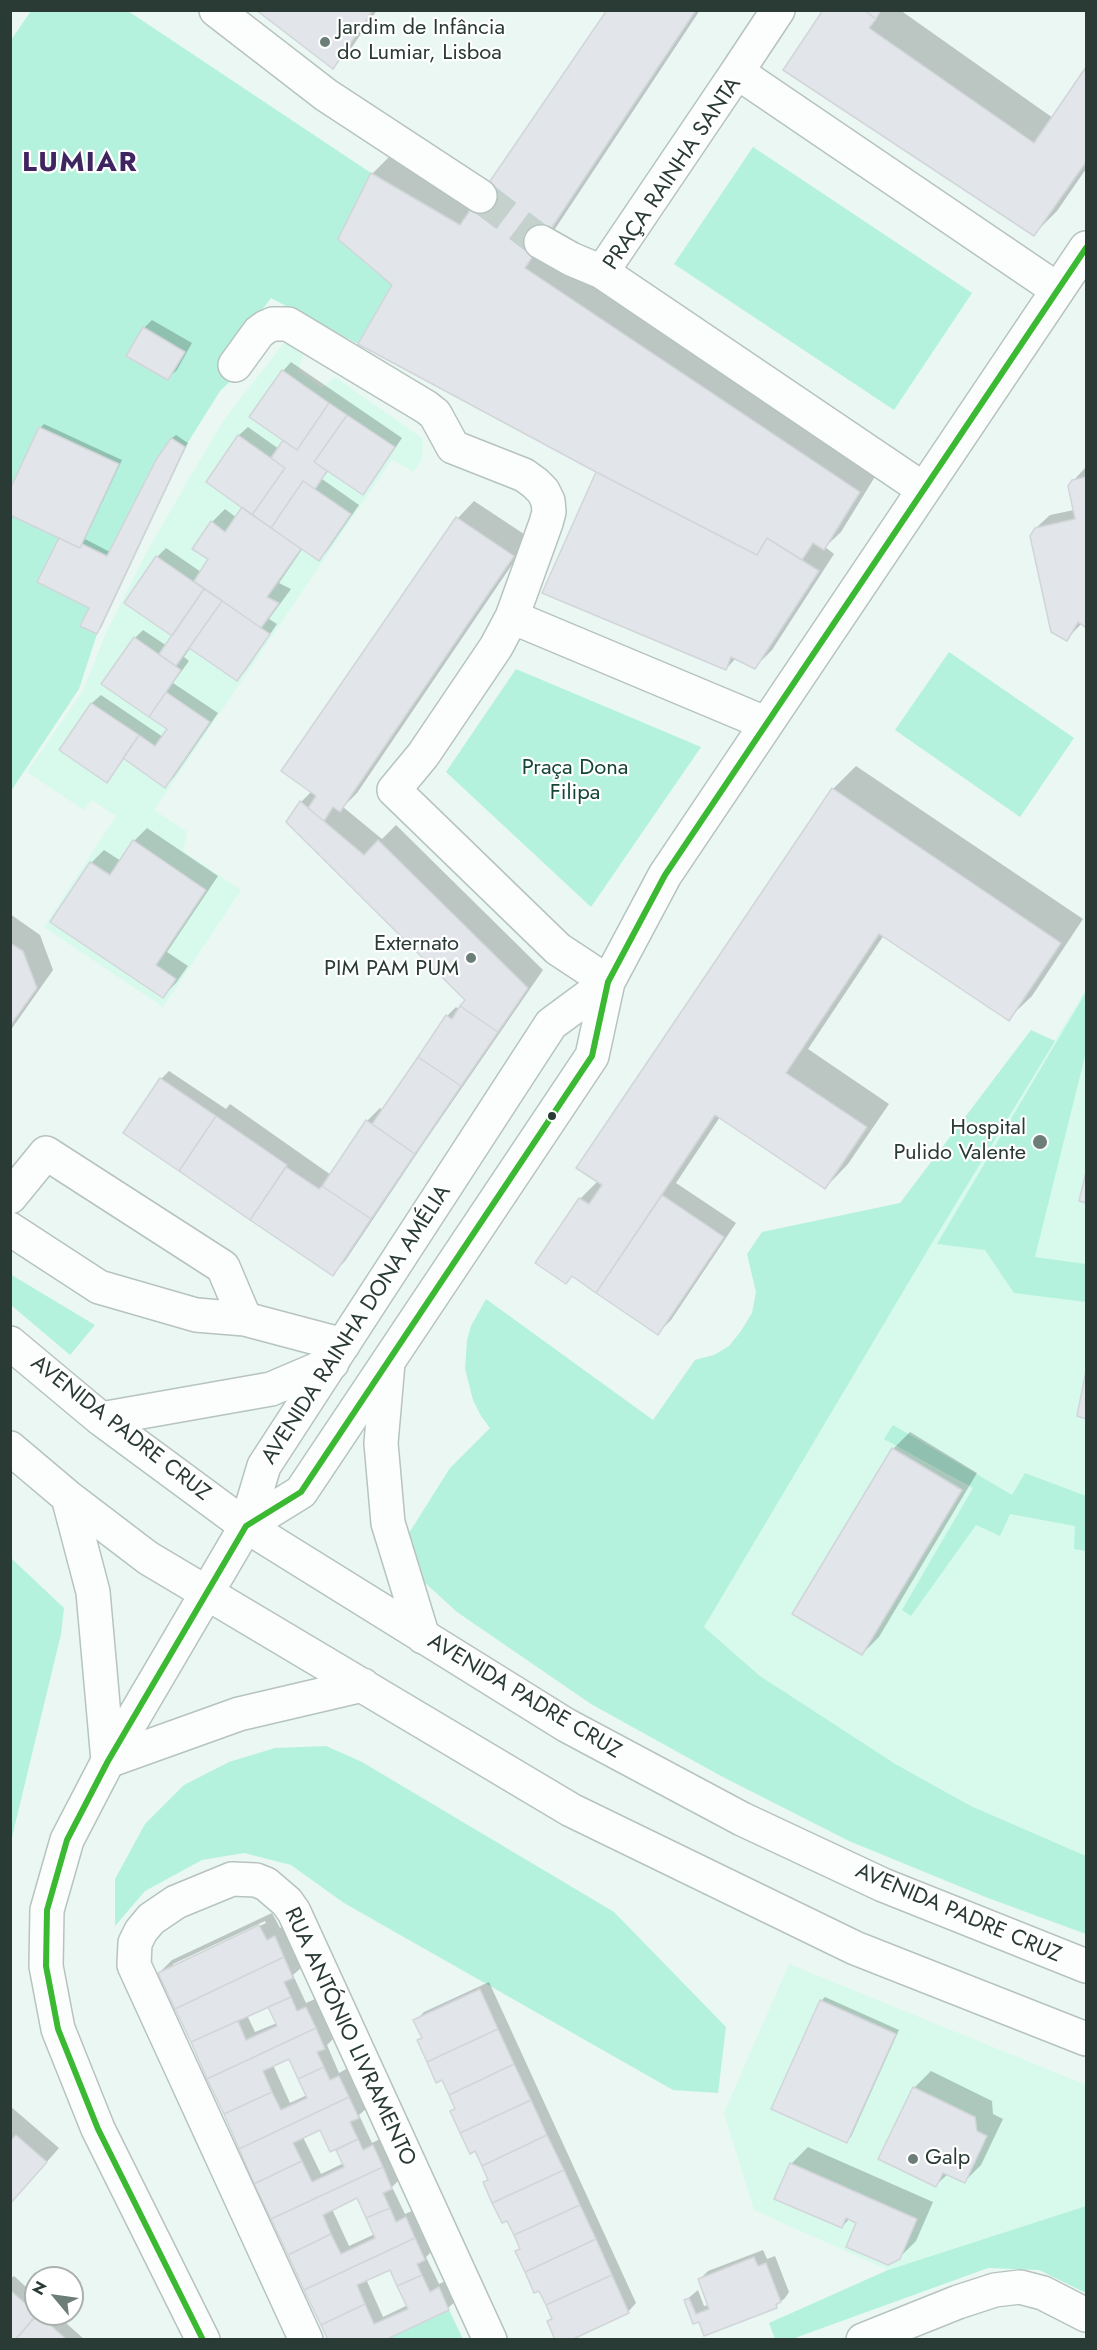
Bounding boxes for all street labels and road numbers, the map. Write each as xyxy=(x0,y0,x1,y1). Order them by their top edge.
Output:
street label: PRAÇA RAINHA SANTA xyxy=(599,73,747,275)
street label: AVENIDA RAINHA DONA AMÉLIA xyxy=(257,1180,457,1470)
street label: AVENIDA PADRE CRUZ xyxy=(25,1351,215,1507)
street label: AVENIDA PADRE CRUZ xyxy=(422,1629,626,1765)
street label: AVENIDA PADRE CRUZ xyxy=(851,1859,1065,1969)
street label: RUA ANTÓNIO LIVRAMENTO xyxy=(277,1904,421,2170)

